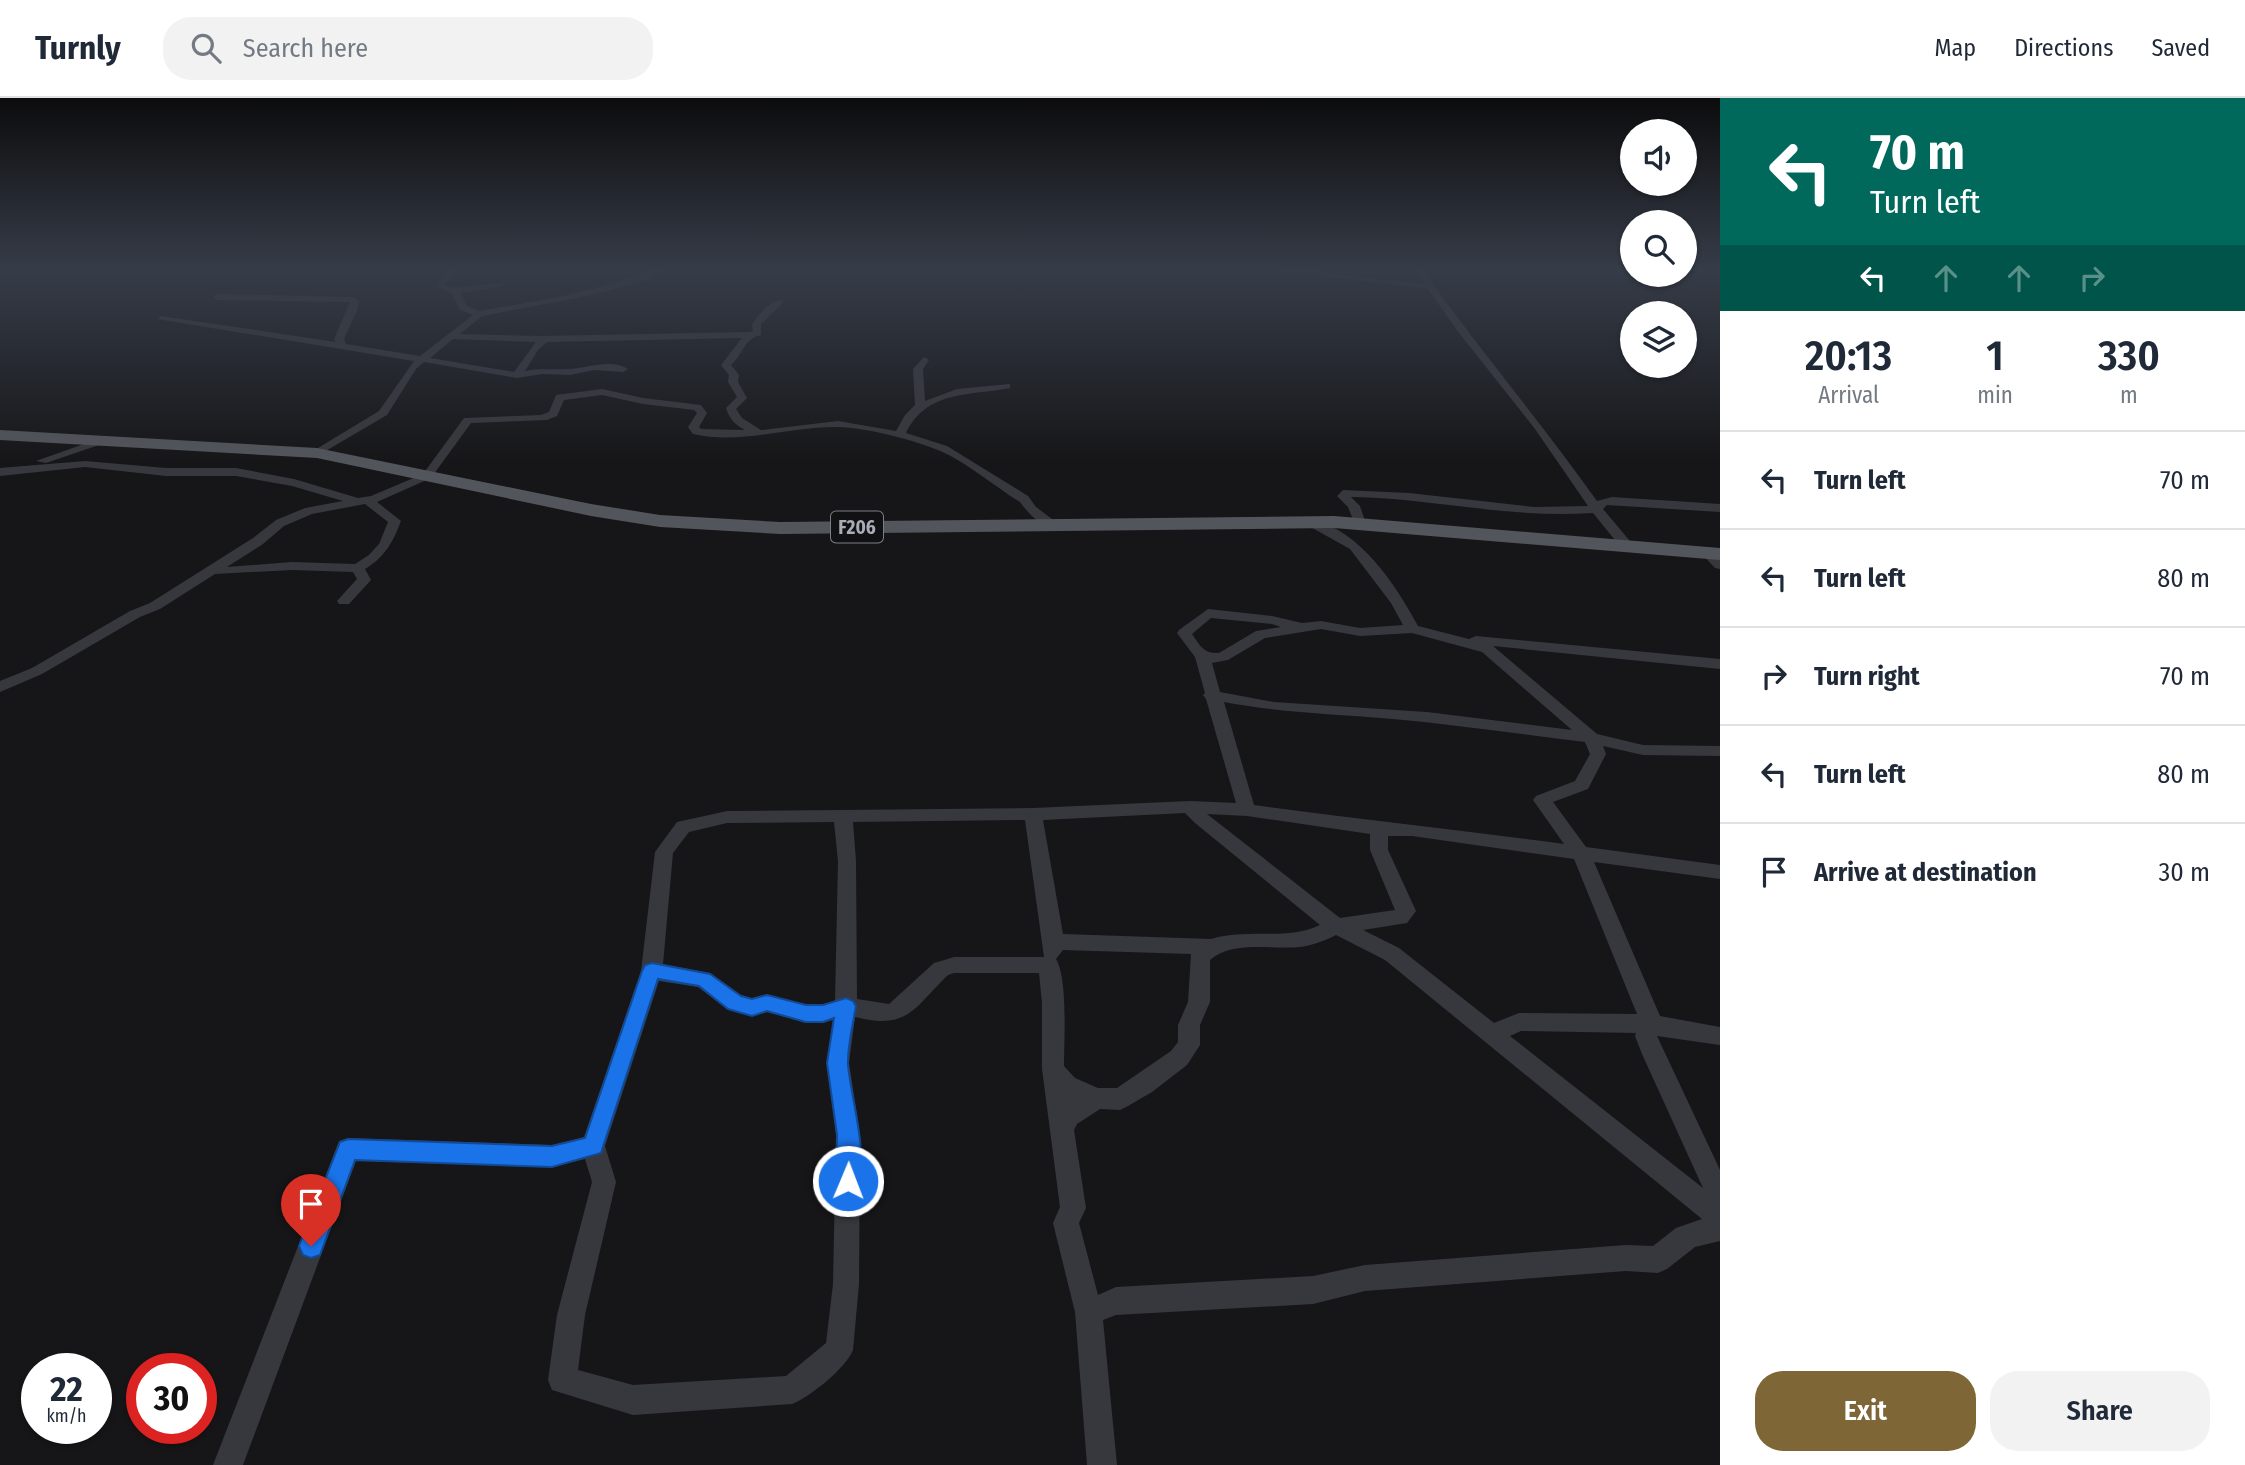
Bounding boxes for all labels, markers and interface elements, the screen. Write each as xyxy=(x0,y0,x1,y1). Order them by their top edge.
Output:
search box xyxy=(163,17,653,80)
text: Turnly xyxy=(35,28,121,68)
icon: search xyxy=(187,29,225,67)
text: Search here xyxy=(243,33,368,64)
text: Map xyxy=(1935,34,1976,62)
text: Directions xyxy=(2014,34,2113,62)
text: Saved xyxy=(2151,34,2210,62)
map controls xyxy=(1620,119,1697,378)
button: sound xyxy=(1620,119,1697,196)
text: 70 m xyxy=(1870,123,1965,182)
icon: left xyxy=(1755,126,1846,217)
text: Turn left xyxy=(1870,183,1980,221)
button: search xyxy=(1620,210,1697,287)
icon: left xyxy=(1854,259,1892,297)
icon: ahead xyxy=(1927,259,1965,297)
icon: ahead xyxy=(2000,259,2038,297)
icon: right xyxy=(2073,259,2111,297)
button: layers xyxy=(1620,301,1697,378)
text: 20:13 xyxy=(1805,331,1892,381)
text: 1 xyxy=(1986,331,2004,381)
text: 330 xyxy=(2098,331,2160,381)
text: Arrival xyxy=(1818,381,1879,409)
text: min xyxy=(1977,381,2013,409)
text: m xyxy=(2120,381,2138,409)
icon: left xyxy=(1755,461,1793,499)
text: Turn left xyxy=(1814,465,1906,496)
text: 70 m xyxy=(2160,465,2210,496)
road number: F206 xyxy=(831,512,883,542)
icon: left xyxy=(1755,559,1793,597)
text: Turn left xyxy=(1814,563,1906,594)
text: 80 m xyxy=(2157,563,2210,594)
icon: right xyxy=(1755,657,1793,695)
text: Turn right xyxy=(1814,661,1920,692)
text: 70 m xyxy=(2160,661,2210,692)
icon: left xyxy=(1755,755,1793,793)
text: Turn left xyxy=(1814,759,1906,790)
text: 80 m xyxy=(2157,759,2210,790)
icon: arrive xyxy=(1755,853,1793,891)
text: Arrive at destination xyxy=(1814,857,2037,888)
text: 30 m xyxy=(2159,857,2210,888)
position arrow xyxy=(811,1144,885,1218)
pin xyxy=(281,1174,341,1246)
icon: arrive xyxy=(292,1185,330,1223)
speed limit sign: 30 xyxy=(126,1353,217,1444)
text: 22 xyxy=(50,1368,83,1410)
button: Exit xyxy=(1755,1371,1976,1451)
button: Share xyxy=(1990,1371,2210,1451)
text: km/h xyxy=(46,1405,87,1427)

